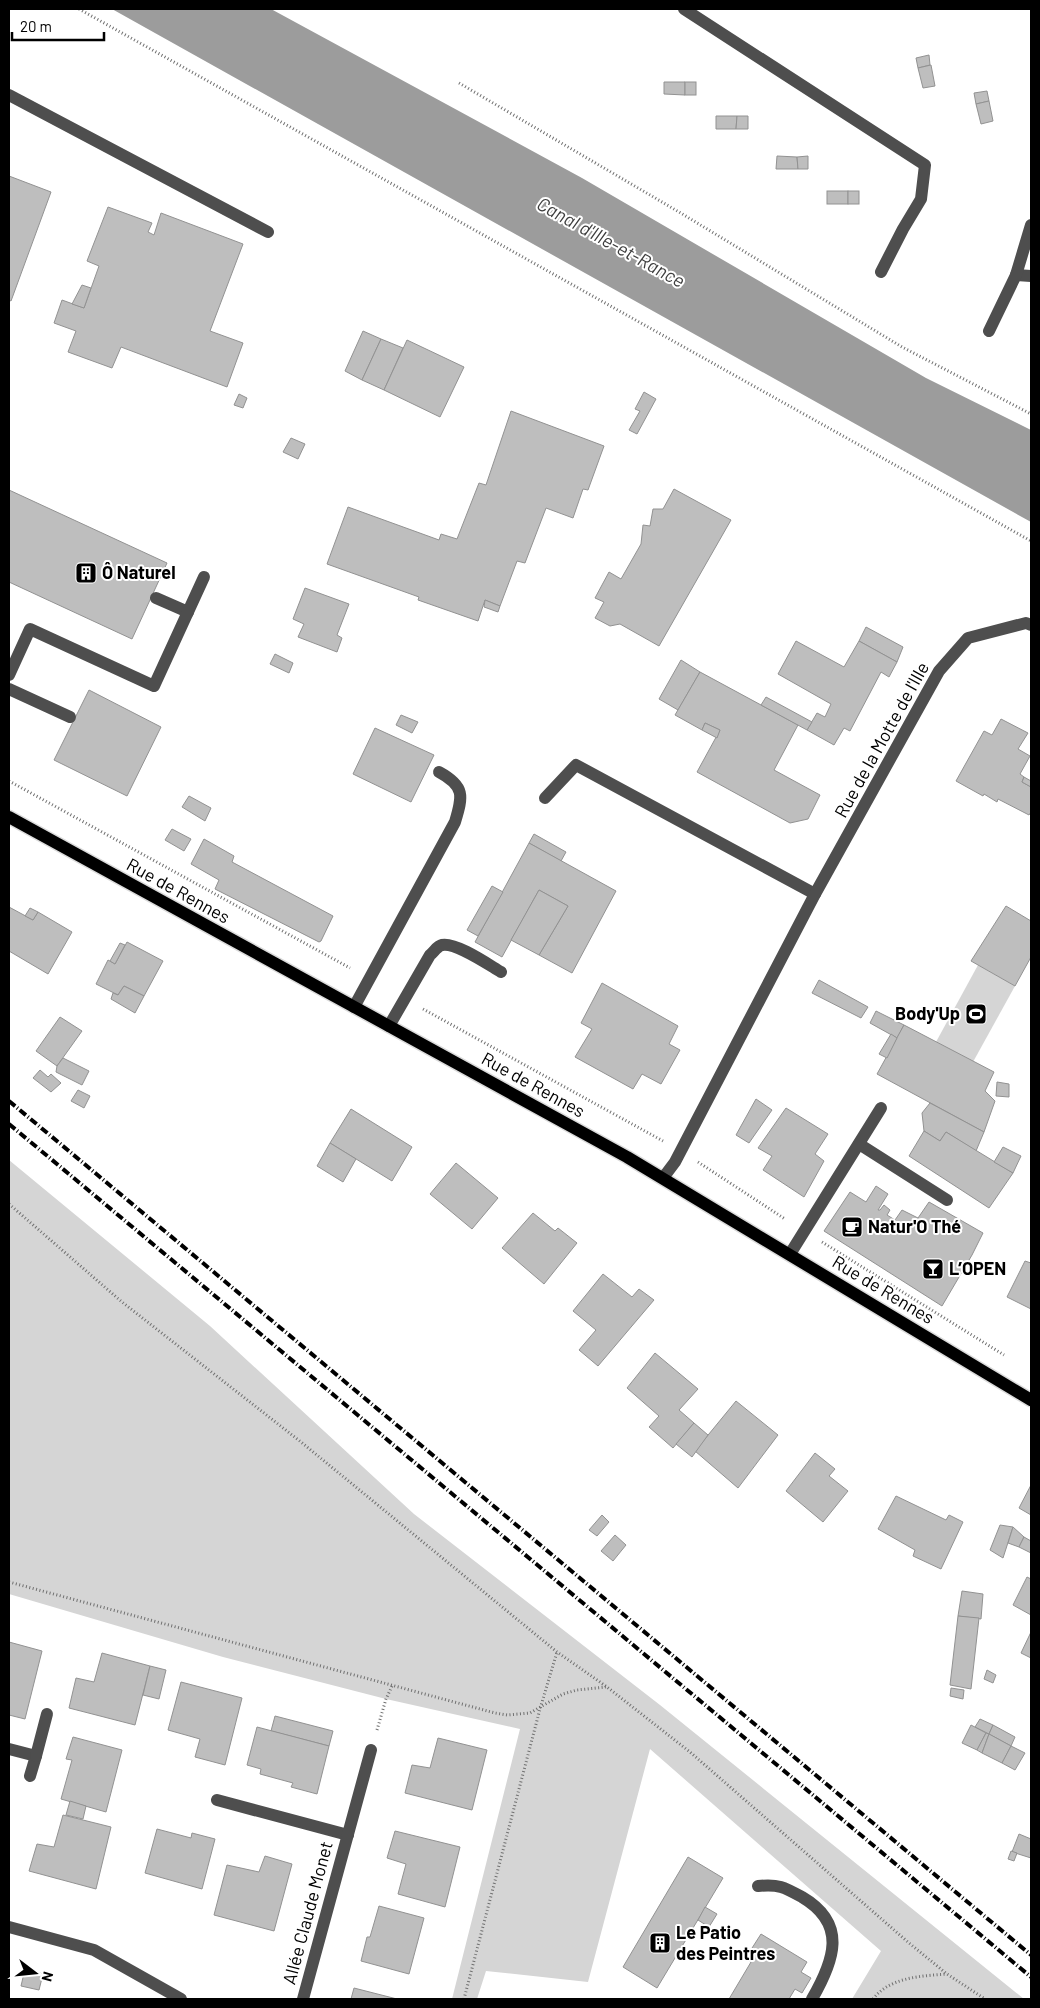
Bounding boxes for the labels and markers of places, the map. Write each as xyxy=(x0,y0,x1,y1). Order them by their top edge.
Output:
building icon: Ô Naturel xyxy=(74,561,98,585)
place label: Ô Naturel xyxy=(102,561,176,583)
place label: Body'Up xyxy=(895,1002,960,1024)
sports icon: Body'Up xyxy=(964,1002,988,1026)
cafe icon: Natur'O Thé xyxy=(840,1215,864,1239)
place label: Natur'O Thé xyxy=(868,1215,961,1237)
bar icon: L’OPEN xyxy=(921,1257,945,1281)
place label: L’OPEN xyxy=(949,1257,1006,1279)
place label: Le Patio des Peintres xyxy=(676,1921,775,1964)
building icon: Le Patio des Peintres xyxy=(648,1931,672,1955)

